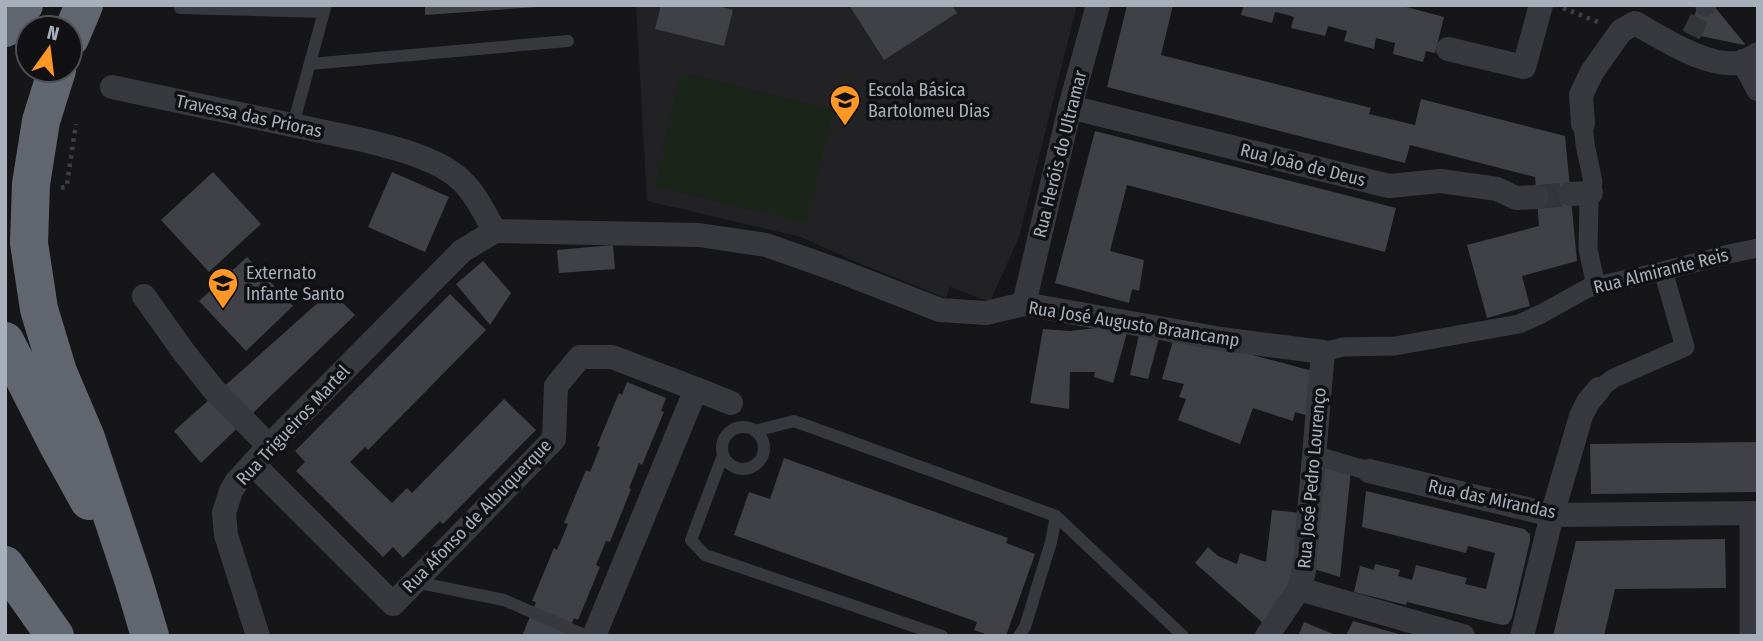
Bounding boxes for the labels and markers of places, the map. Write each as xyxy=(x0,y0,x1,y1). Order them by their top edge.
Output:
place label: Escola Básica Bartolomeu Dias xyxy=(868,79,990,122)
school or university icon: Escola Básica Bartolomeu Dias xyxy=(828,83,862,127)
place label: Externato Infante Santo xyxy=(246,262,345,305)
school or university icon: Externato Infante Santo xyxy=(206,266,240,310)

